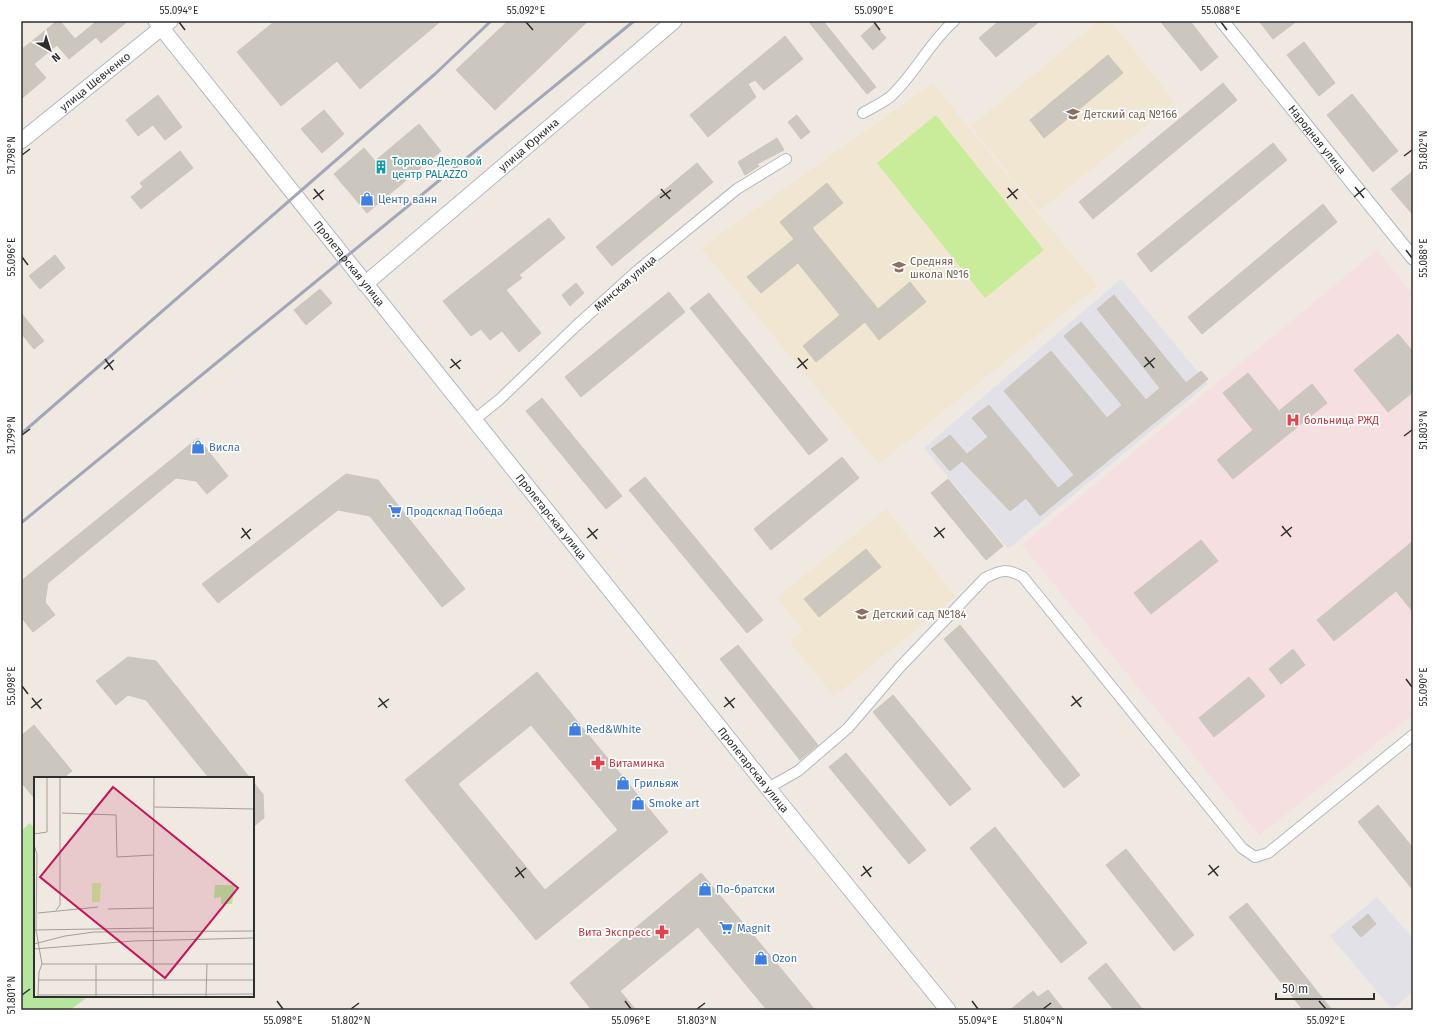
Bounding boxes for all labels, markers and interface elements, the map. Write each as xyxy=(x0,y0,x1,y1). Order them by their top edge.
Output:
text: 55.094°E xyxy=(160,5,198,17)
text: 55.092°E xyxy=(507,5,545,17)
text: 55.090°E xyxy=(854,5,894,17)
text: 55.088°E xyxy=(1201,5,1241,17)
north arrow xyxy=(30,30,70,70)
text: N xyxy=(49,50,63,65)
street label: улица Шевченко xyxy=(58,50,133,114)
street label: Народная улица xyxy=(1285,103,1349,177)
school or university icon: Детский сад №166 xyxy=(1065,106,1081,122)
place label: Детский сад №166 xyxy=(1083,108,1177,121)
street label: улица Юркина xyxy=(496,116,562,174)
text: 51.802°N xyxy=(1418,130,1430,170)
text: 51.798°N xyxy=(6,136,18,174)
place label: Торгово-Деловой центр PALAZZO xyxy=(392,155,482,181)
building icon: Торгово-Деловой центр PALAZZO xyxy=(373,159,389,175)
shop icon: Центр ванн xyxy=(359,191,375,207)
place label: Центр ванн xyxy=(378,193,437,206)
street label: Пролетарская улица xyxy=(311,218,387,309)
text: 55.096°E xyxy=(6,238,18,276)
text: 55.088°E xyxy=(1418,238,1430,278)
street label: Минская улица xyxy=(592,253,659,314)
place label: Средняя школа №16 xyxy=(910,255,969,281)
school or university icon: Средняя школа №16 xyxy=(891,259,907,275)
text: 51.803°N xyxy=(1418,410,1430,450)
hospital icon: больница РЖД xyxy=(1285,412,1301,428)
place label: больница РЖД xyxy=(1304,414,1379,427)
text: 51.799°N xyxy=(6,416,18,454)
shop icon: Висла xyxy=(190,439,206,455)
place label: Висла xyxy=(209,441,240,454)
street label: Пролетарская улица xyxy=(513,471,589,562)
supermarket icon: Продсклад Победа xyxy=(387,503,403,519)
place label: Продсклад Победа xyxy=(406,505,503,518)
school or university icon: Детский сад №184 xyxy=(854,606,870,622)
place label: Детский сад №184 xyxy=(872,608,967,621)
text: 55.098°E xyxy=(6,666,18,706)
text: 55.090°E xyxy=(1418,667,1430,707)
shop icon: Red&White xyxy=(567,721,583,737)
place label: Red&White xyxy=(586,723,641,736)
street label: Пролетарская улица xyxy=(715,725,791,816)
pharmacy icon: Витаминка xyxy=(590,755,606,771)
place label: Витаминка xyxy=(609,757,665,770)
shop icon: Грильяж xyxy=(615,775,631,791)
inset map xyxy=(34,777,254,997)
place label: Грильяж xyxy=(634,777,679,790)
shop icon: Smoke art xyxy=(630,795,646,811)
place label: Smoke art xyxy=(649,797,700,810)
shop icon: По-братски xyxy=(697,881,713,897)
place label: По-братски xyxy=(716,883,775,896)
supermarket icon: Magnit xyxy=(718,920,734,936)
place label: Magnit xyxy=(737,922,771,935)
pharmacy icon: Вита Экспресс xyxy=(654,924,670,940)
place label: Вита Экспресс xyxy=(578,926,651,939)
shop icon: Ozon xyxy=(753,950,769,966)
place label: Ozon xyxy=(772,952,797,965)
scale bar xyxy=(1276,975,1374,1001)
text: 51.801°N xyxy=(6,976,18,1014)
text: 50 m xyxy=(1282,982,1308,996)
text: 55.098°E xyxy=(263,1015,303,1027)
text: 51.802°N xyxy=(331,1015,371,1027)
text: 55.096°E xyxy=(612,1015,650,1027)
text: 51.803°N xyxy=(677,1015,717,1027)
text: 55.094°E xyxy=(959,1015,997,1027)
text: 51.804°N xyxy=(1023,1015,1063,1027)
text: 55.092°E xyxy=(1307,1015,1345,1027)

